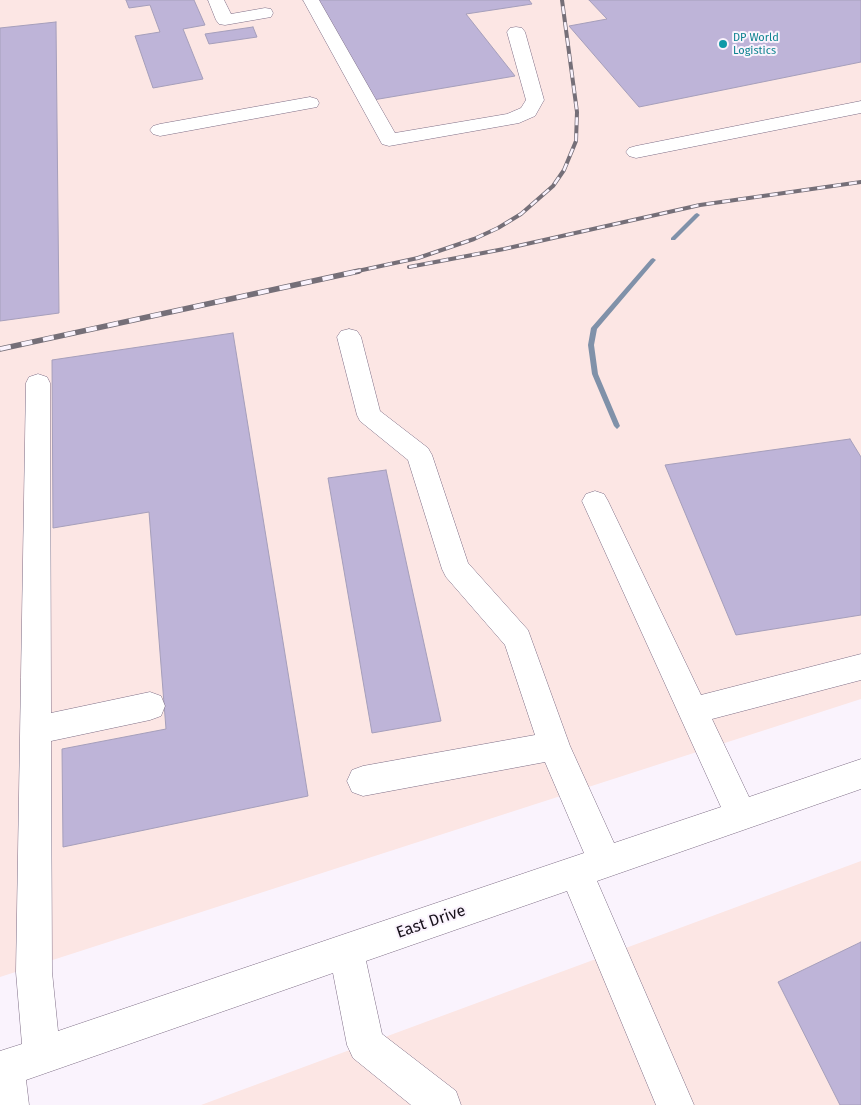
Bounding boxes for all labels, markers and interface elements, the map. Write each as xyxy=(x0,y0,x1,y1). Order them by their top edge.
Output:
place label: DP World Logistics xyxy=(733,31,779,57)
marker: DP World Logistics xyxy=(717,38,729,50)
street label: East Drive xyxy=(394,901,468,943)

